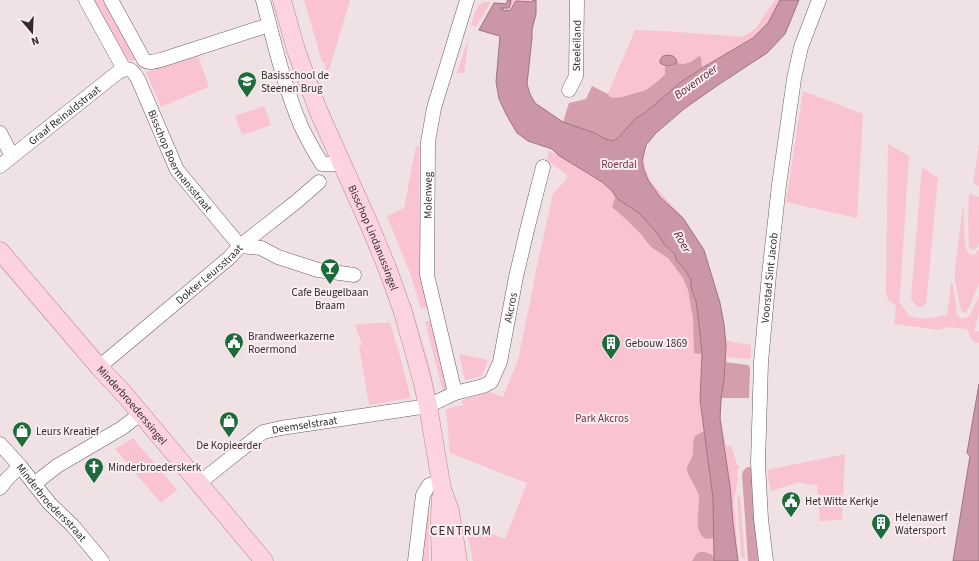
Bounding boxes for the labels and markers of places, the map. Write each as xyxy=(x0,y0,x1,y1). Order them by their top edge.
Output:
place label: Basisschool de Steenen Brug xyxy=(261,68,330,96)
school or university icon: Basisschool de Steenen Brug xyxy=(236,70,258,98)
bar icon: Cafe Beugelbaan Braam xyxy=(319,257,341,285)
place label: Cafe Beugelbaan Braam xyxy=(291,285,369,313)
place label: Brandweerkazerne Roermond xyxy=(248,329,335,357)
public building icon: Brandweerkazerne Roermond xyxy=(223,331,245,359)
building icon: Gebouw 1869 xyxy=(600,332,622,360)
place label: Gebouw 1869 xyxy=(625,336,687,351)
shop icon: De Kopieerder xyxy=(218,410,240,438)
shop icon: Leurs Kreatief xyxy=(11,420,33,448)
place label: Leurs Kreatief xyxy=(36,424,100,439)
place label: De Kopieerder xyxy=(196,438,262,453)
church icon: Minderbroederskerk xyxy=(83,456,105,484)
place label: Minderbroederskerk xyxy=(108,460,202,475)
public building icon: Het Witte Kerkje xyxy=(780,490,802,518)
place label: Het Witte Kerkje xyxy=(805,494,879,509)
place label: Helenawerf Watersport xyxy=(895,510,949,538)
building icon: Helenawerf Watersport xyxy=(870,512,892,540)

